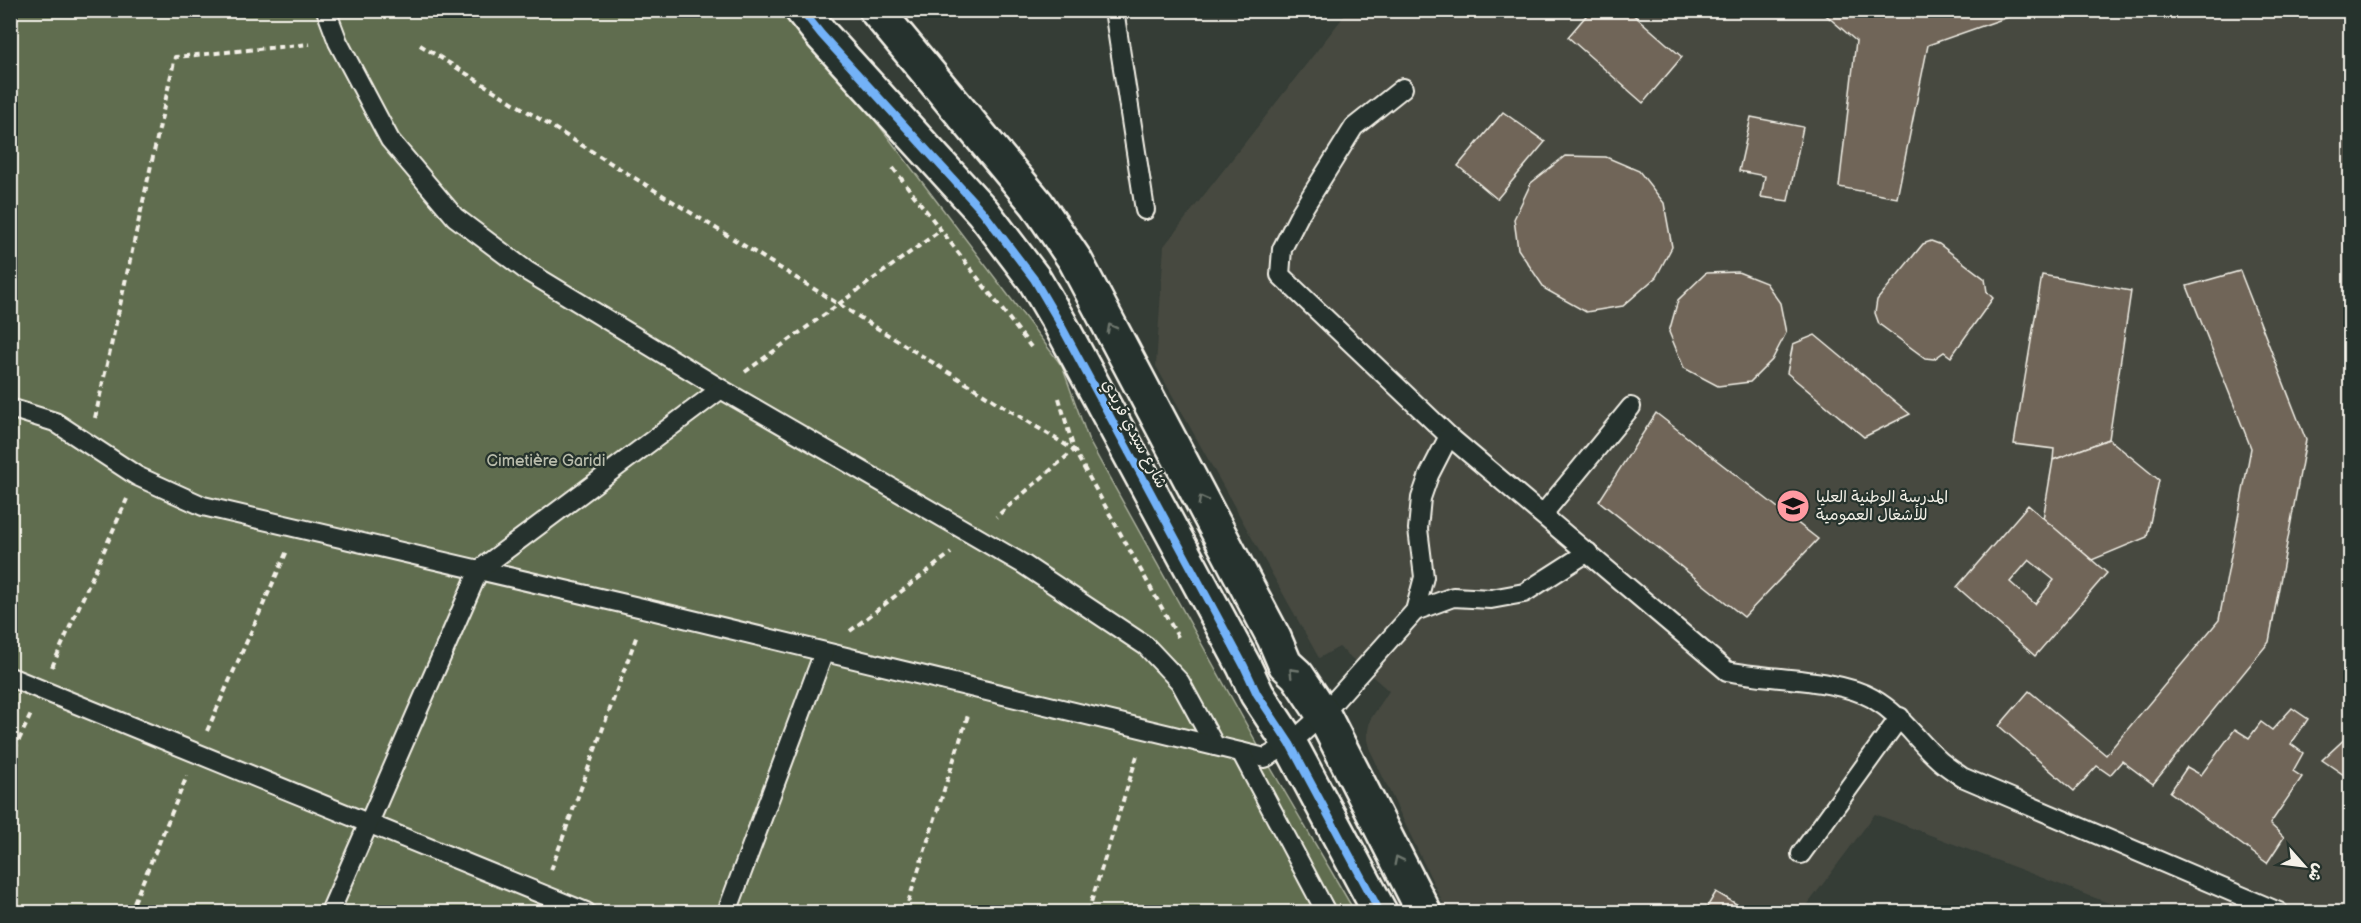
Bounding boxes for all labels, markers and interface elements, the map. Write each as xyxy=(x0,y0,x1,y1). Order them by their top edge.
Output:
one-way arrow xyxy=(1107,323,1119,334)
street label: شارع سيدي قريدي xyxy=(1096,376,1171,492)
park label: Cimetière Garidi xyxy=(487,452,605,471)
school or university icon: المدرسة الوطنية العليا للأشغال العمومية xyxy=(1775,488,1811,524)
place label: المدرسة الوطنية العليا للأشغال العمومية xyxy=(1816,488,1948,525)
one-way arrow xyxy=(1198,496,1209,507)
one-way arrow xyxy=(1289,669,1300,679)
north arrow xyxy=(2274,836,2334,896)
one-way arrow xyxy=(1393,856,1405,867)
text: ش xyxy=(2303,860,2328,885)

